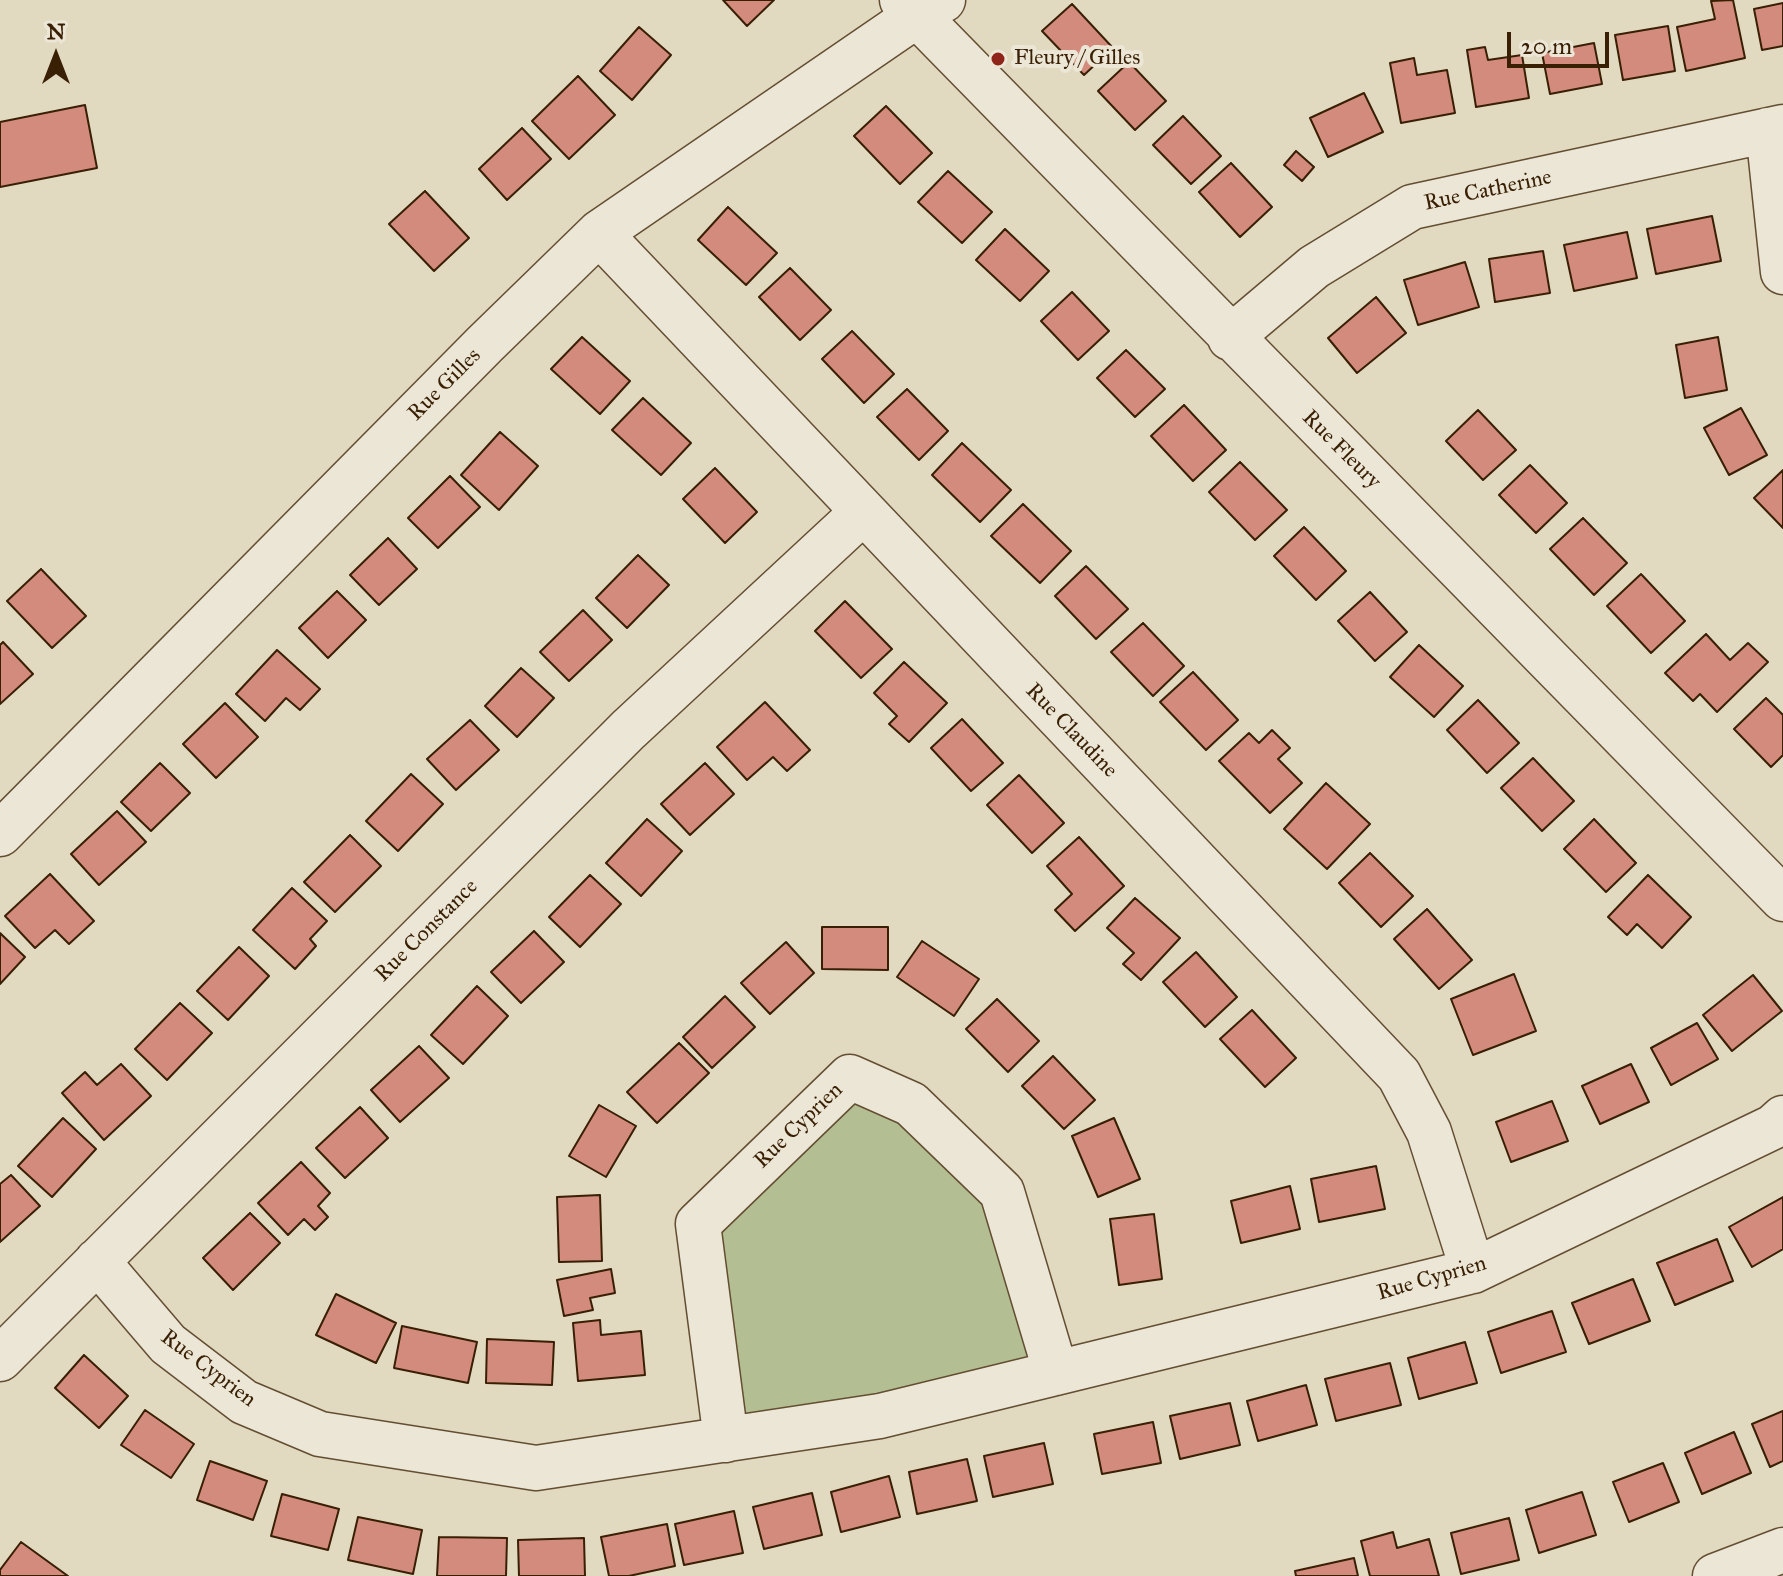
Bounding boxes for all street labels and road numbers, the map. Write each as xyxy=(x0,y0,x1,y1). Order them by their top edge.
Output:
street label: Rue Catherine xyxy=(1422,165,1554,217)
street label: Rue Gilles xyxy=(403,343,487,427)
street label: Rue Fleury xyxy=(1296,405,1386,495)
street label: Rue Claudine xyxy=(1019,678,1123,784)
street label: Rue Constance xyxy=(370,874,484,988)
street label: Rue Cyprien xyxy=(749,1077,849,1175)
street label: Rue Cyprien xyxy=(1374,1251,1490,1307)
street label: Rue Cyprien xyxy=(155,1325,261,1413)

